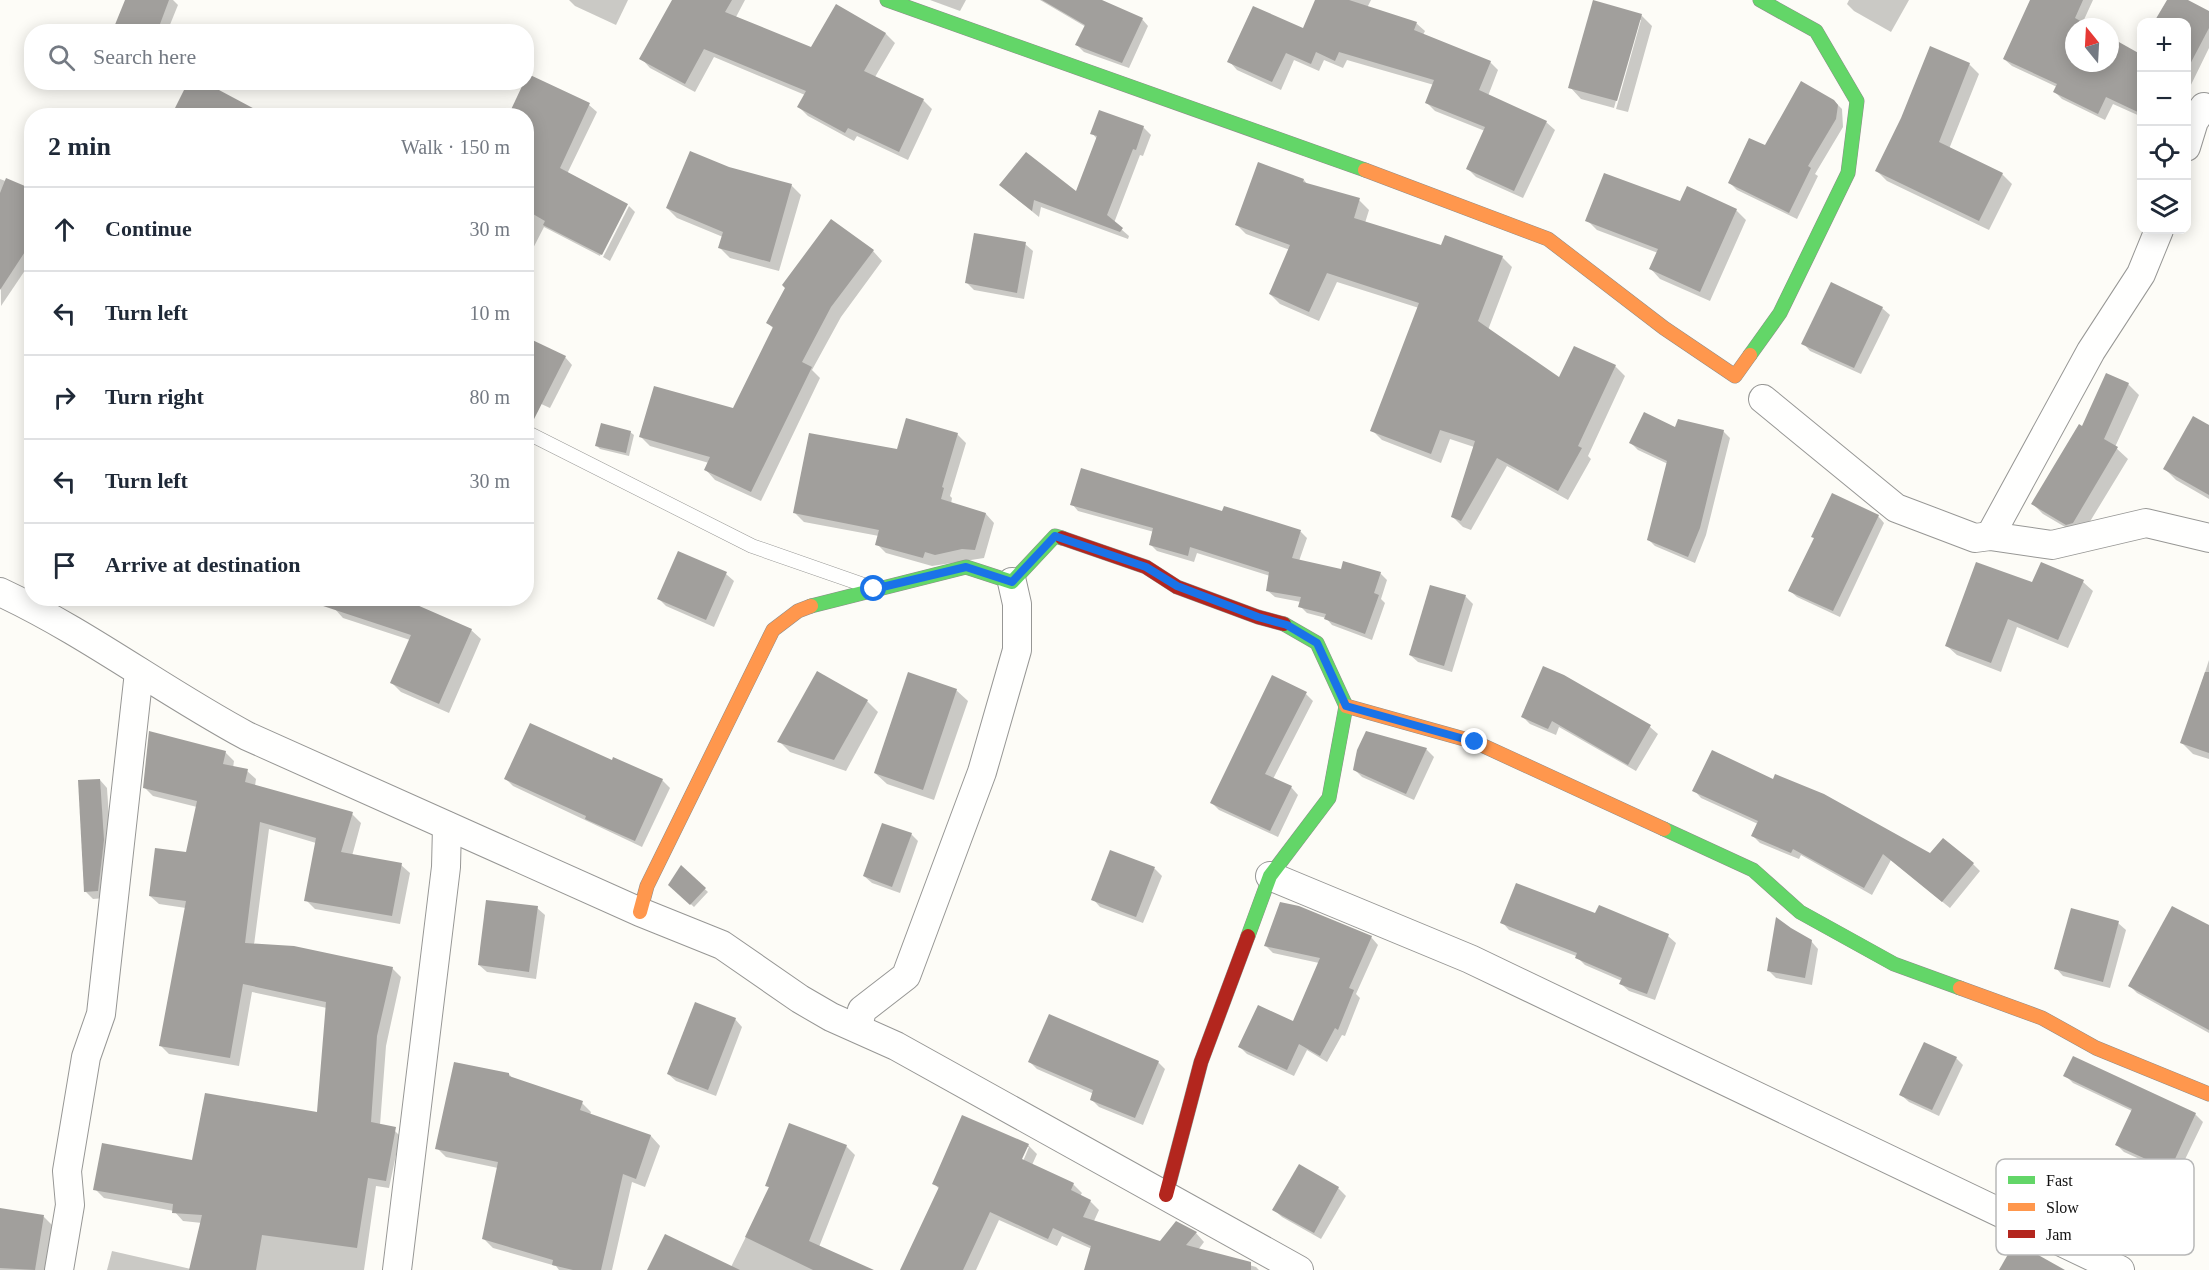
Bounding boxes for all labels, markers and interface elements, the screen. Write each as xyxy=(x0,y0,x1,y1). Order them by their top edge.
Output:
north arrow xyxy=(2065,18,2119,72)
map controls xyxy=(2137,18,2191,234)
button: + xyxy=(2137,18,2191,72)
search box xyxy=(24,24,534,90)
icon: search xyxy=(45,41,78,74)
text: Search here xyxy=(93,44,196,69)
button: − xyxy=(2137,72,2191,126)
button: locate xyxy=(2137,126,2191,180)
text: 2 min xyxy=(48,132,111,161)
text: Walk · 150 m xyxy=(401,136,510,158)
button: layers xyxy=(2137,180,2191,234)
icon: ahead xyxy=(48,213,81,246)
text: Continue xyxy=(105,216,192,241)
text: 30 m xyxy=(469,218,510,240)
icon: left xyxy=(48,297,81,330)
text: Turn left xyxy=(105,300,188,325)
text: 10 m xyxy=(469,302,510,324)
icon: right xyxy=(48,381,81,414)
text: Turn right xyxy=(105,384,204,409)
text: 80 m xyxy=(469,386,510,408)
icon: left xyxy=(48,465,81,498)
text: Turn left xyxy=(105,468,188,493)
text: 30 m xyxy=(469,470,510,492)
icon: arrive xyxy=(48,549,81,582)
text: Arrive at destination xyxy=(105,552,301,577)
route start xyxy=(860,575,886,601)
route end xyxy=(1461,728,1487,754)
legend xyxy=(1996,1159,2194,1255)
text: Fast xyxy=(2046,1172,2073,1189)
text: Slow xyxy=(2046,1199,2079,1216)
text: Jam xyxy=(2046,1226,2072,1243)

